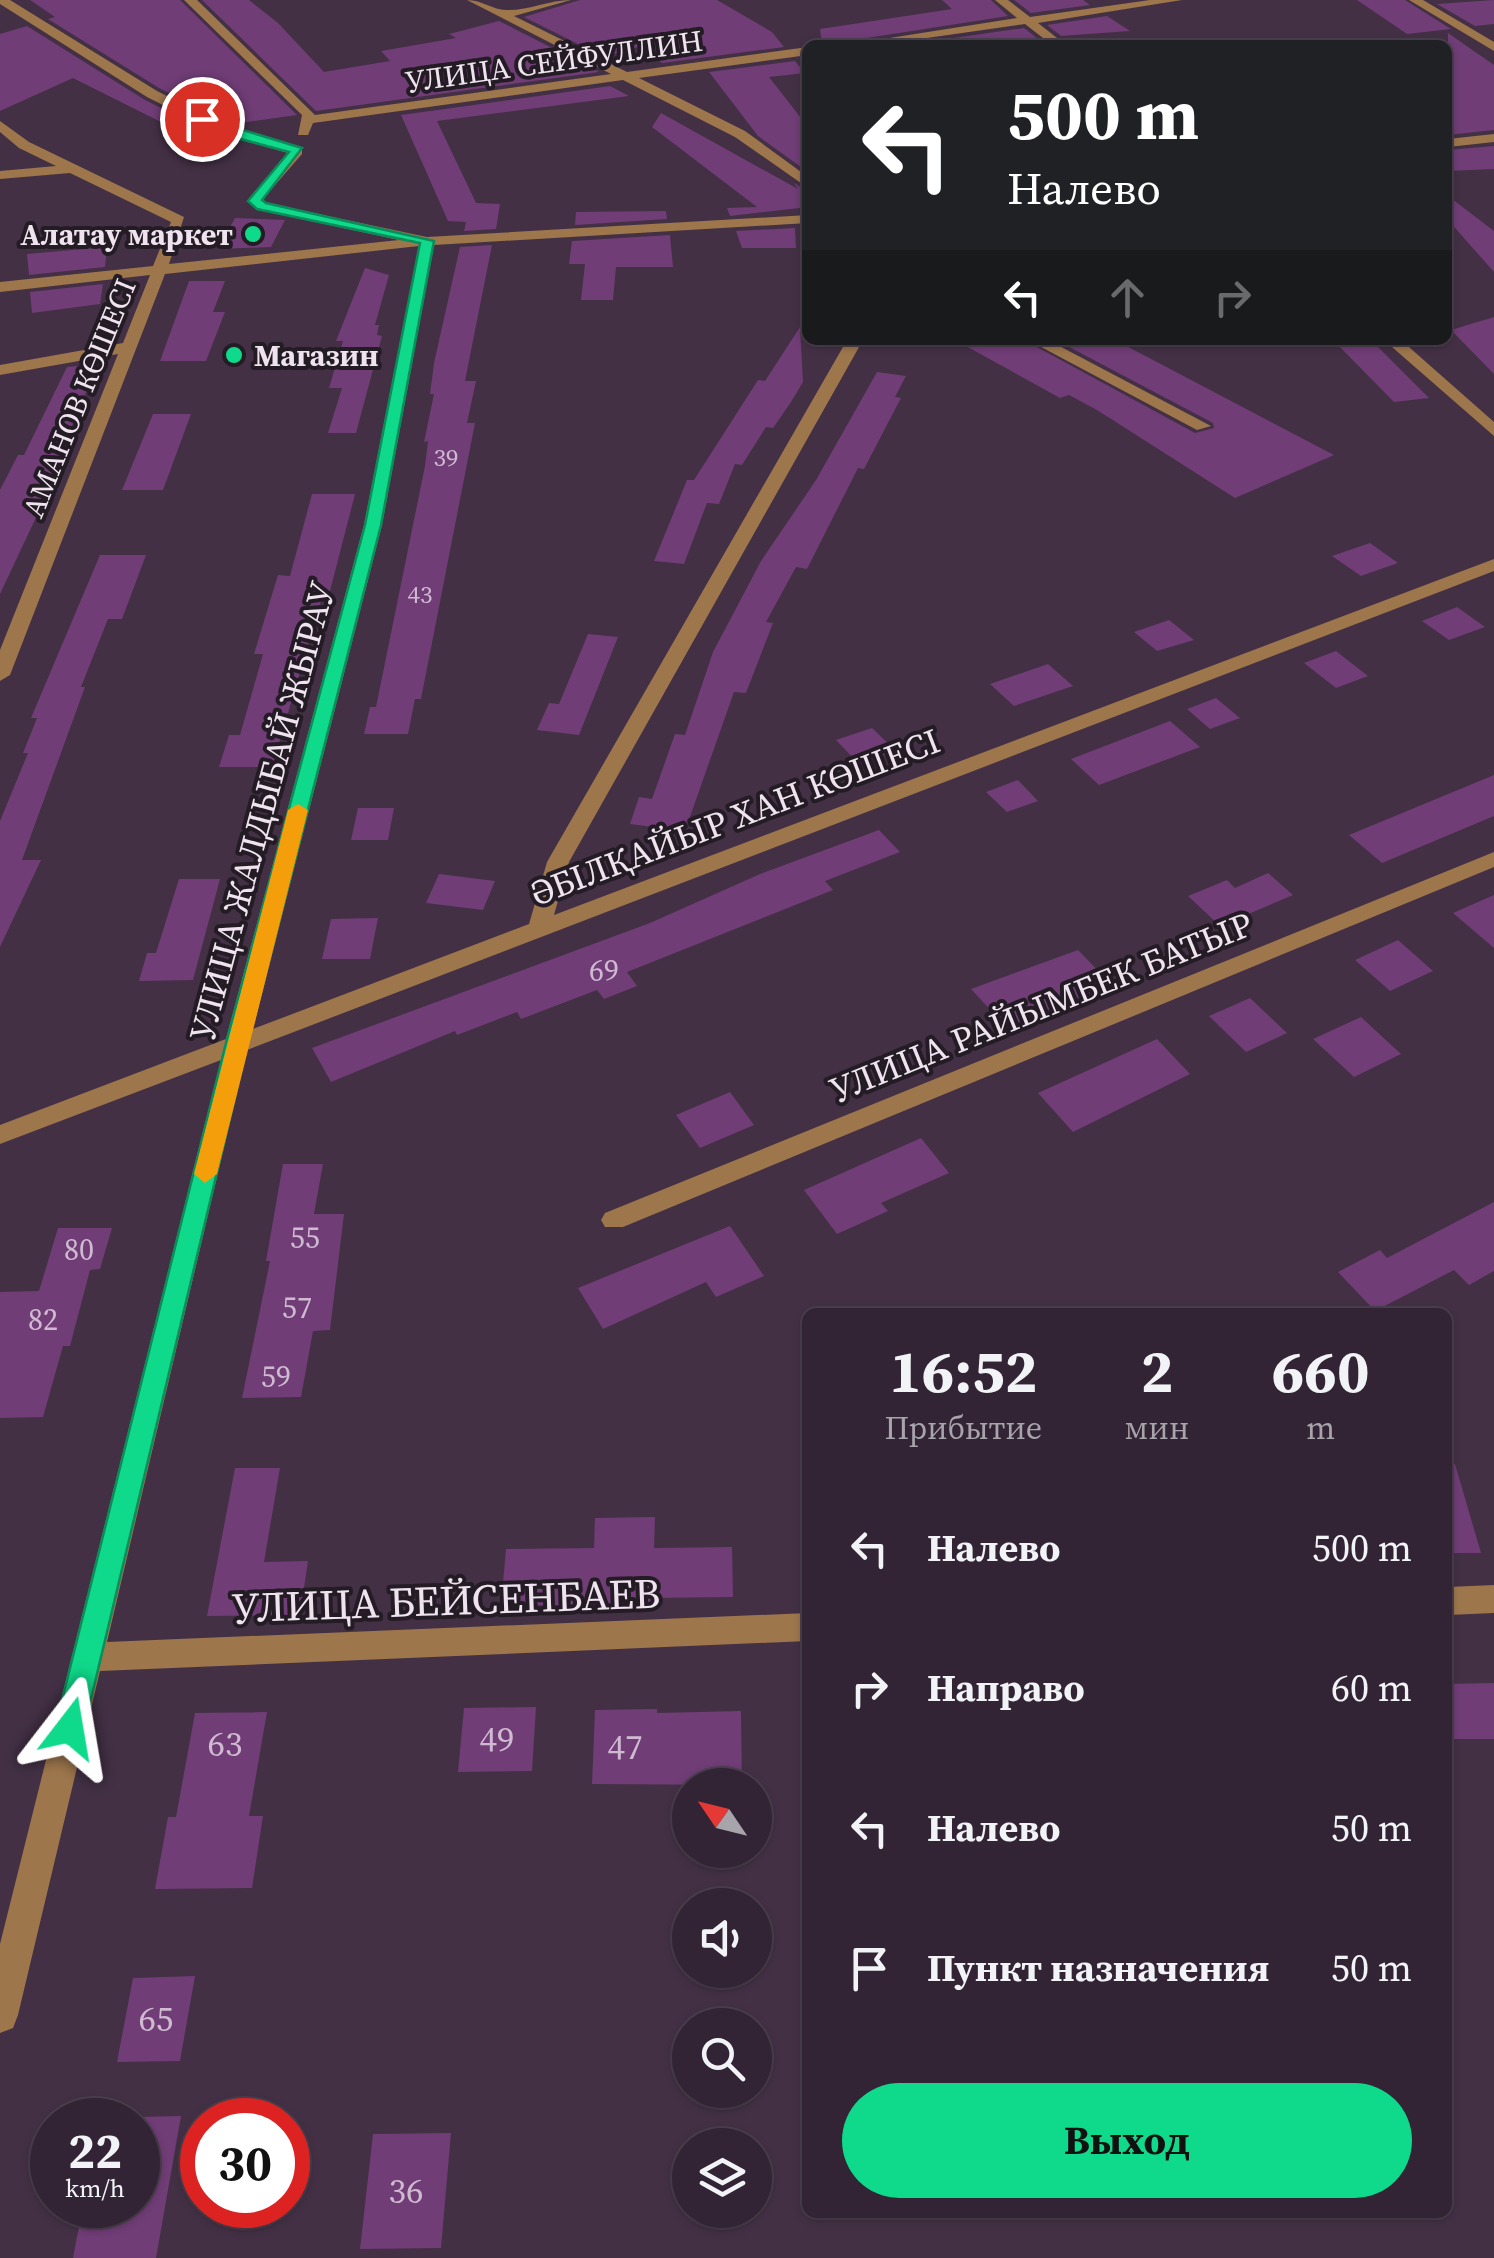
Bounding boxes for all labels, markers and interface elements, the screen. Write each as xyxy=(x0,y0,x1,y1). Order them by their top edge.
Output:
street label: УЛИЦА СЕЙФУЛЛИН xyxy=(403,20,705,102)
text: 500 m xyxy=(1007,66,1199,162)
pin xyxy=(160,77,245,162)
icon: left xyxy=(842,80,972,210)
icon: arrive xyxy=(175,92,230,147)
text: Налево xyxy=(1007,157,1161,219)
place label: Алатау маркет xyxy=(20,214,233,255)
marker: Алатау маркет xyxy=(242,223,264,245)
icon: left xyxy=(995,270,1050,325)
icon: ahead xyxy=(1100,270,1155,325)
icon: right xyxy=(1205,270,1260,325)
street label: АМАНОВ КӨШЕСІ xyxy=(12,272,146,524)
place label: Магазин xyxy=(254,335,379,376)
marker: Магазин xyxy=(223,344,245,366)
house number: 39 xyxy=(433,440,459,474)
street label: УЛИЦА ЖАЛДЫБАЙ ЖЫРАУ xyxy=(177,575,347,1046)
house number: 43 xyxy=(407,577,433,611)
street label: ӘБІЛҚАЙЫР ХАН КӨШЕСІ xyxy=(523,717,947,917)
street label: УЛИЦА РАЙЫМБЕК БАТЫР xyxy=(822,900,1260,1114)
house number: 69 xyxy=(589,950,619,991)
house number: 55 xyxy=(290,1217,320,1258)
house number: 80 xyxy=(64,1229,94,1270)
house number: 57 xyxy=(282,1287,312,1328)
house number: 82 xyxy=(28,1299,58,1340)
text: 16:52 xyxy=(889,1330,1037,1412)
text: 2 xyxy=(1141,1330,1173,1412)
text: 660 xyxy=(1272,1330,1369,1412)
house number: 59 xyxy=(261,1356,291,1397)
text: Прибытие xyxy=(885,1406,1042,1450)
text: мин xyxy=(1125,1406,1189,1450)
text: m xyxy=(1306,1406,1335,1450)
icon: left xyxy=(842,1521,897,1576)
text: Налево xyxy=(927,1522,1061,1574)
text: 500 m xyxy=(1312,1522,1412,1574)
street label: УЛИЦА БЕЙСЕНБАЕВ xyxy=(231,1564,661,1636)
icon: right xyxy=(842,1661,897,1716)
text: Направо xyxy=(927,1662,1085,1714)
text: 60 m xyxy=(1331,1662,1412,1714)
position arrow xyxy=(18,1676,122,1780)
house number: 49 xyxy=(479,1715,515,1763)
house number: 63 xyxy=(207,1720,243,1768)
house number: 47 xyxy=(607,1723,643,1771)
north arrow xyxy=(672,1768,772,1868)
map controls xyxy=(672,1768,772,2228)
icon: left xyxy=(842,1801,897,1856)
text: Налево xyxy=(927,1802,1061,1854)
text: 50 m xyxy=(1331,1802,1412,1854)
button: sound xyxy=(672,1888,772,1988)
icon: arrive xyxy=(842,1941,897,1996)
text: Пункт назначения xyxy=(927,1942,1269,1994)
text: 50 m xyxy=(1331,1942,1412,1994)
house number: 65 xyxy=(138,1995,174,2043)
button: search xyxy=(672,2008,772,2108)
button: Выход xyxy=(842,2083,1412,2198)
speed limit sign: 30 xyxy=(180,2098,310,2228)
text: 22 xyxy=(68,2116,122,2185)
button: layers xyxy=(672,2128,772,2228)
house number: 36 xyxy=(388,2167,424,2215)
text: km/h xyxy=(65,2171,125,2205)

